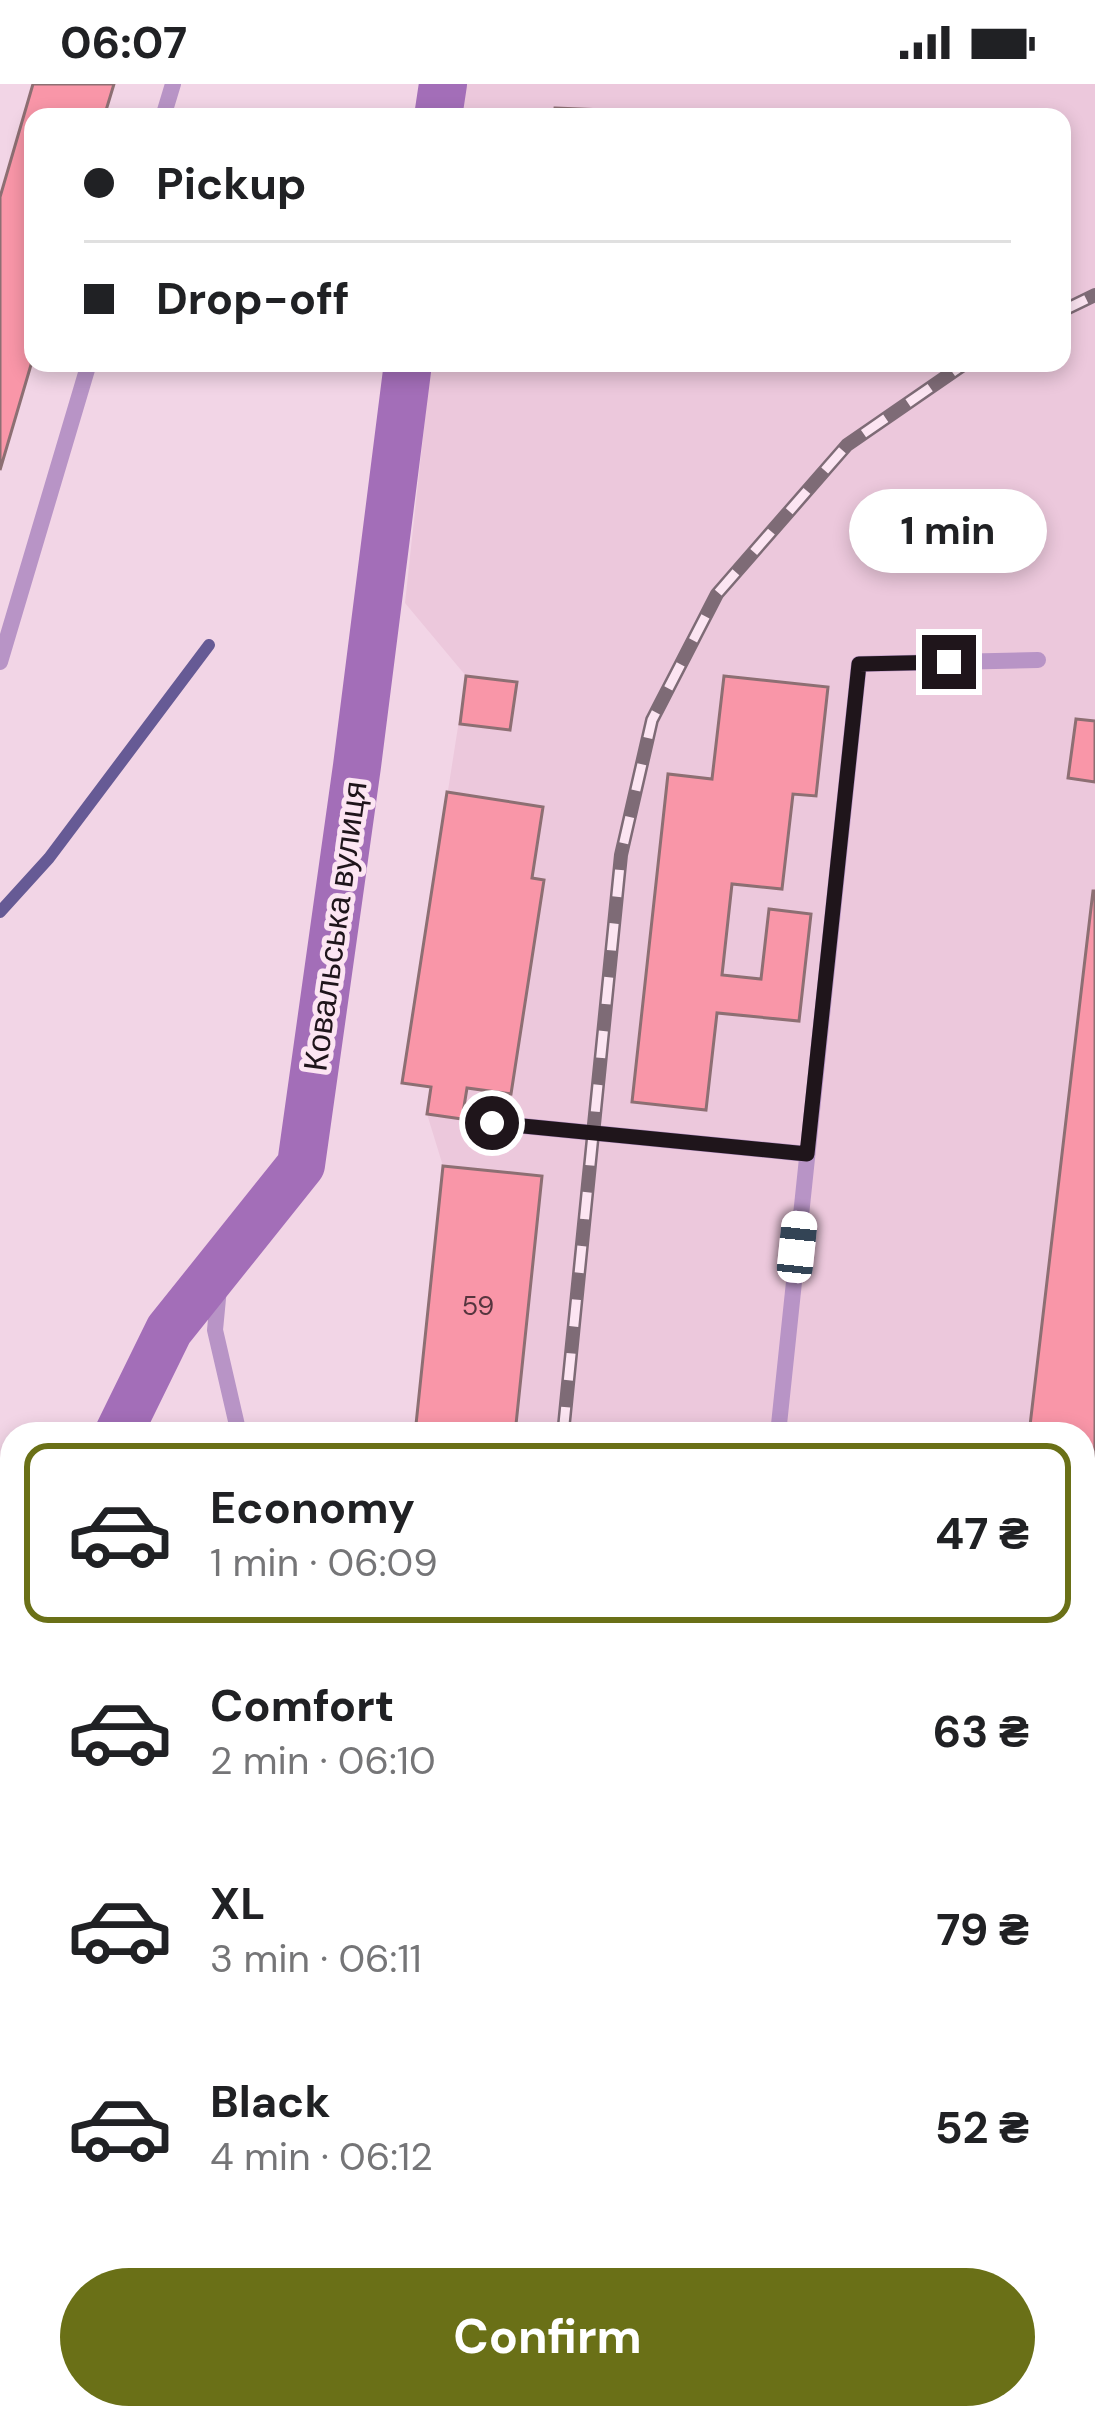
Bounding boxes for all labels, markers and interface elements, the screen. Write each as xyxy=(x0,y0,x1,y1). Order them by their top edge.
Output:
text: 06:07 xyxy=(60,13,187,72)
text: Pickup xyxy=(156,154,306,213)
text: Drop-off xyxy=(156,269,350,328)
callout: 1 min xyxy=(850,488,1048,572)
text: 1 min xyxy=(901,505,995,556)
route end xyxy=(922,635,976,689)
street label: Ковальська вулиця xyxy=(293,778,377,1074)
route start xyxy=(465,1096,519,1150)
car xyxy=(775,1209,819,1285)
house number: 59 xyxy=(462,1288,494,1323)
text: Economy xyxy=(210,1478,415,1537)
icon: car xyxy=(66,1479,174,1587)
text: 47 ₴ xyxy=(935,1504,1029,1563)
text: 1 min · 06:09 xyxy=(210,1537,438,1588)
text: Comfort xyxy=(210,1676,394,1735)
icon: car xyxy=(66,1677,174,1785)
text: 63 ₴ xyxy=(933,1702,1029,1761)
text: 2 min · 06:10 xyxy=(210,1735,436,1786)
text: XL xyxy=(210,1874,265,1933)
icon: car xyxy=(66,1875,174,1983)
text: 79 ₴ xyxy=(936,1900,1029,1959)
text: 3 min · 06:11 xyxy=(210,1933,422,1984)
text: Black xyxy=(210,2072,330,2131)
icon: car xyxy=(66,2073,174,2181)
text: 52 ₴ xyxy=(935,2098,1029,2157)
text: 4 min · 06:12 xyxy=(210,2131,433,2182)
button: Confirm xyxy=(60,2268,1035,2406)

